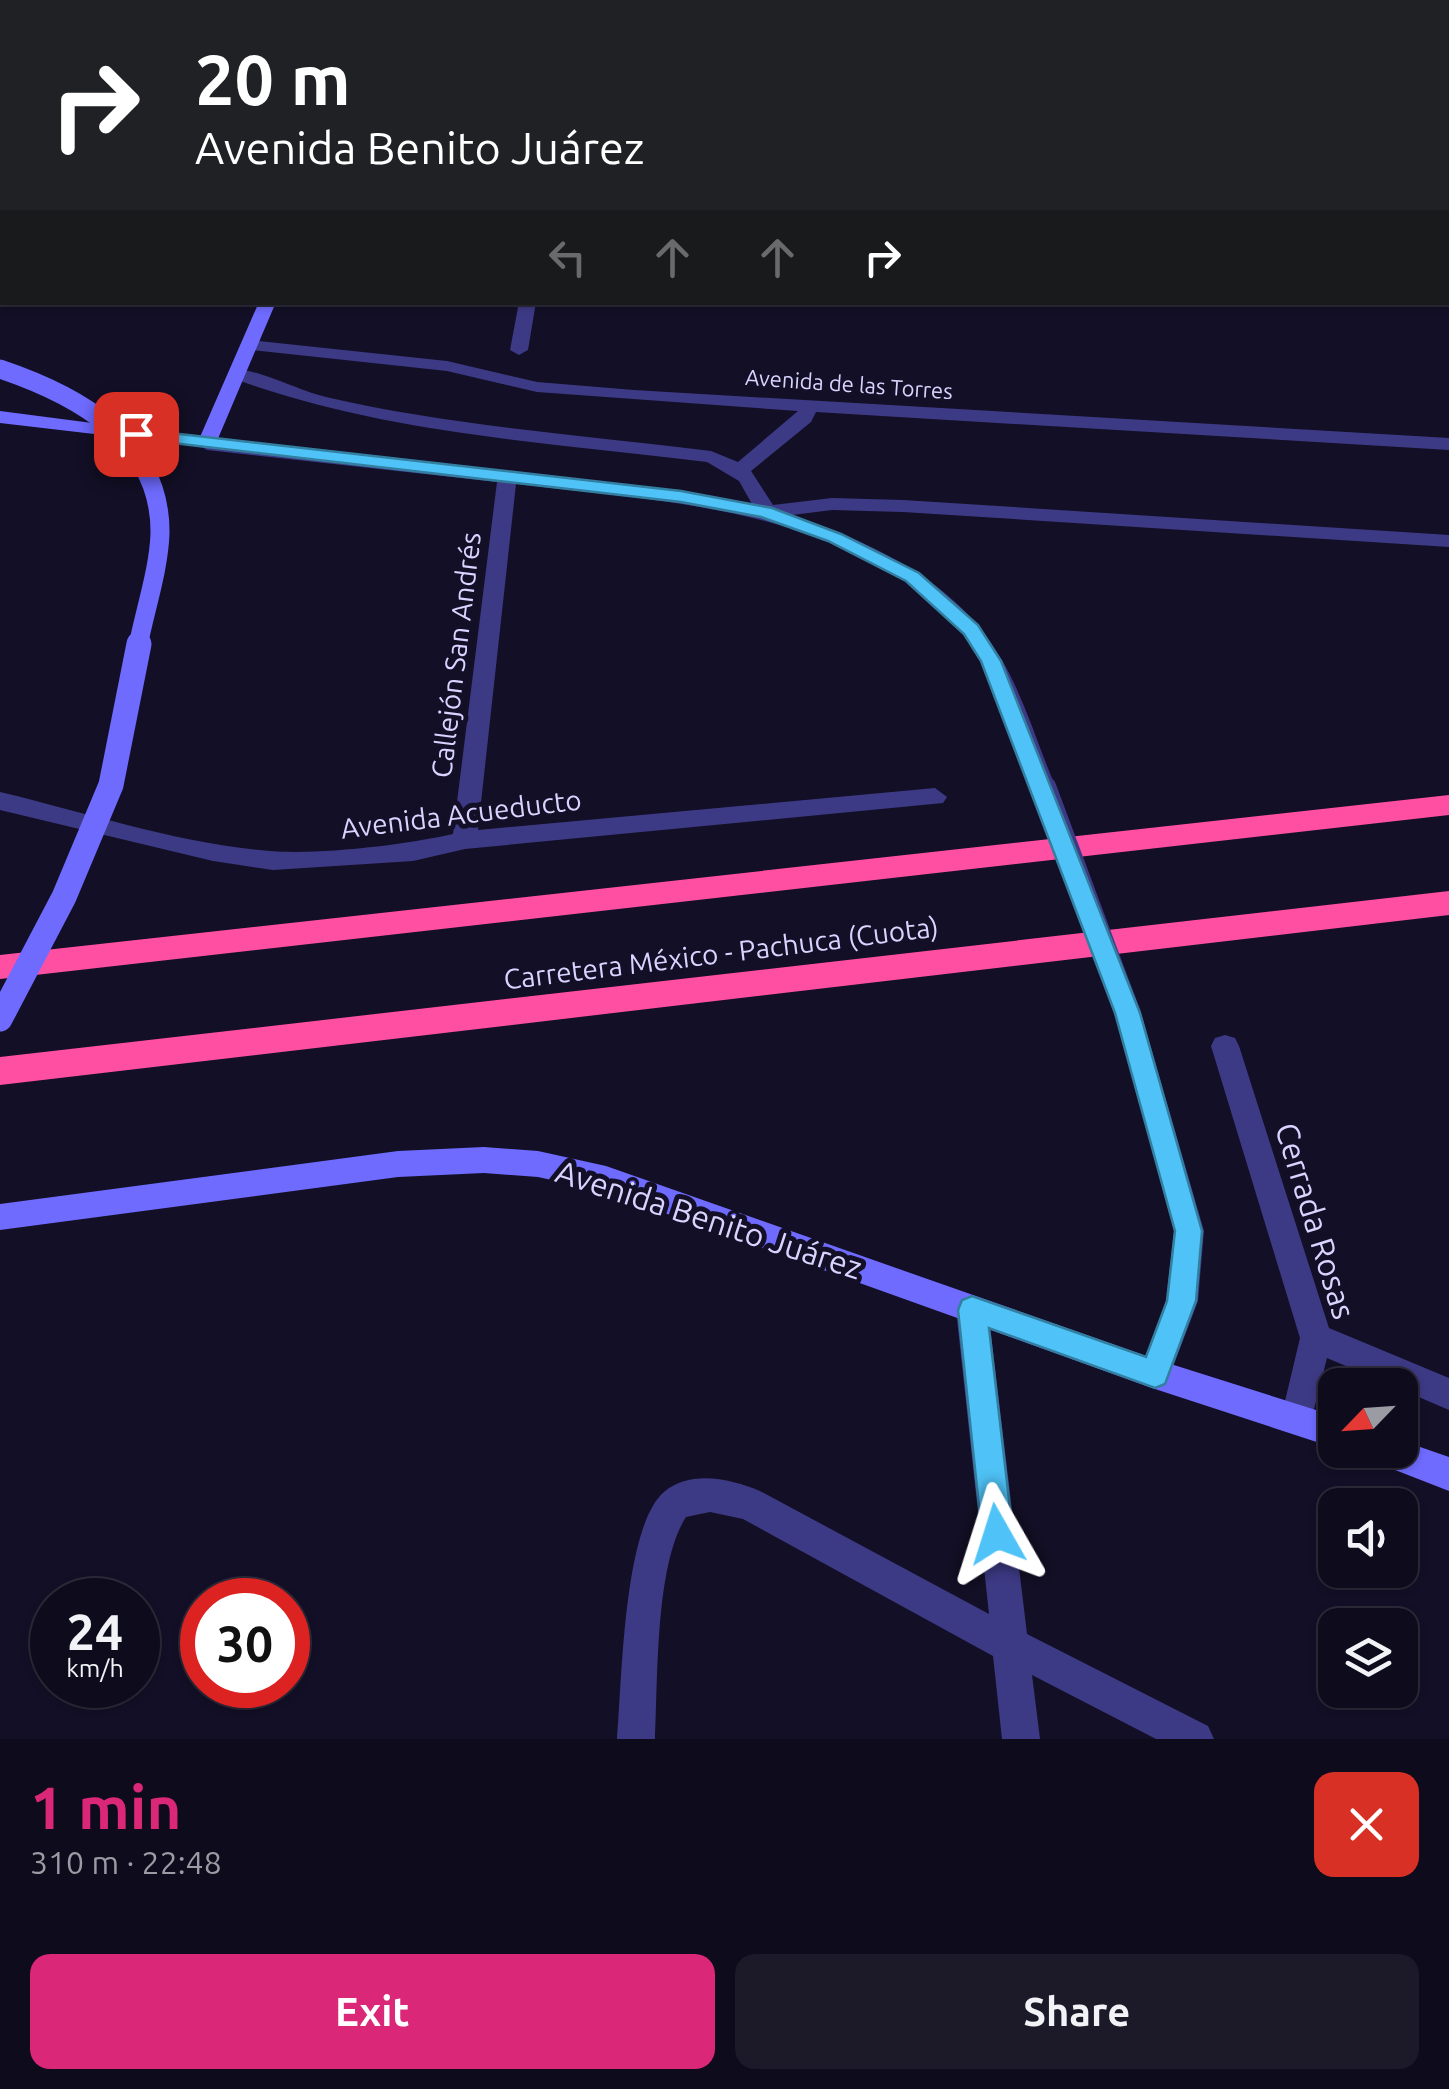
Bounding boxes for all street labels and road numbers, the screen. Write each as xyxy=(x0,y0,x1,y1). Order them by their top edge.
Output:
street label: Avenida de las Torres xyxy=(744,364,954,403)
street label: Callejón San Andrés xyxy=(425,530,486,780)
street label: Avenida Acueducto xyxy=(339,783,583,844)
street label: Carretera México - Pachuca (Cuota) xyxy=(502,910,940,996)
street label: Cerrada Rosas xyxy=(1269,1118,1363,1323)
street label: Avenida Benito Juárez xyxy=(552,1153,867,1286)

